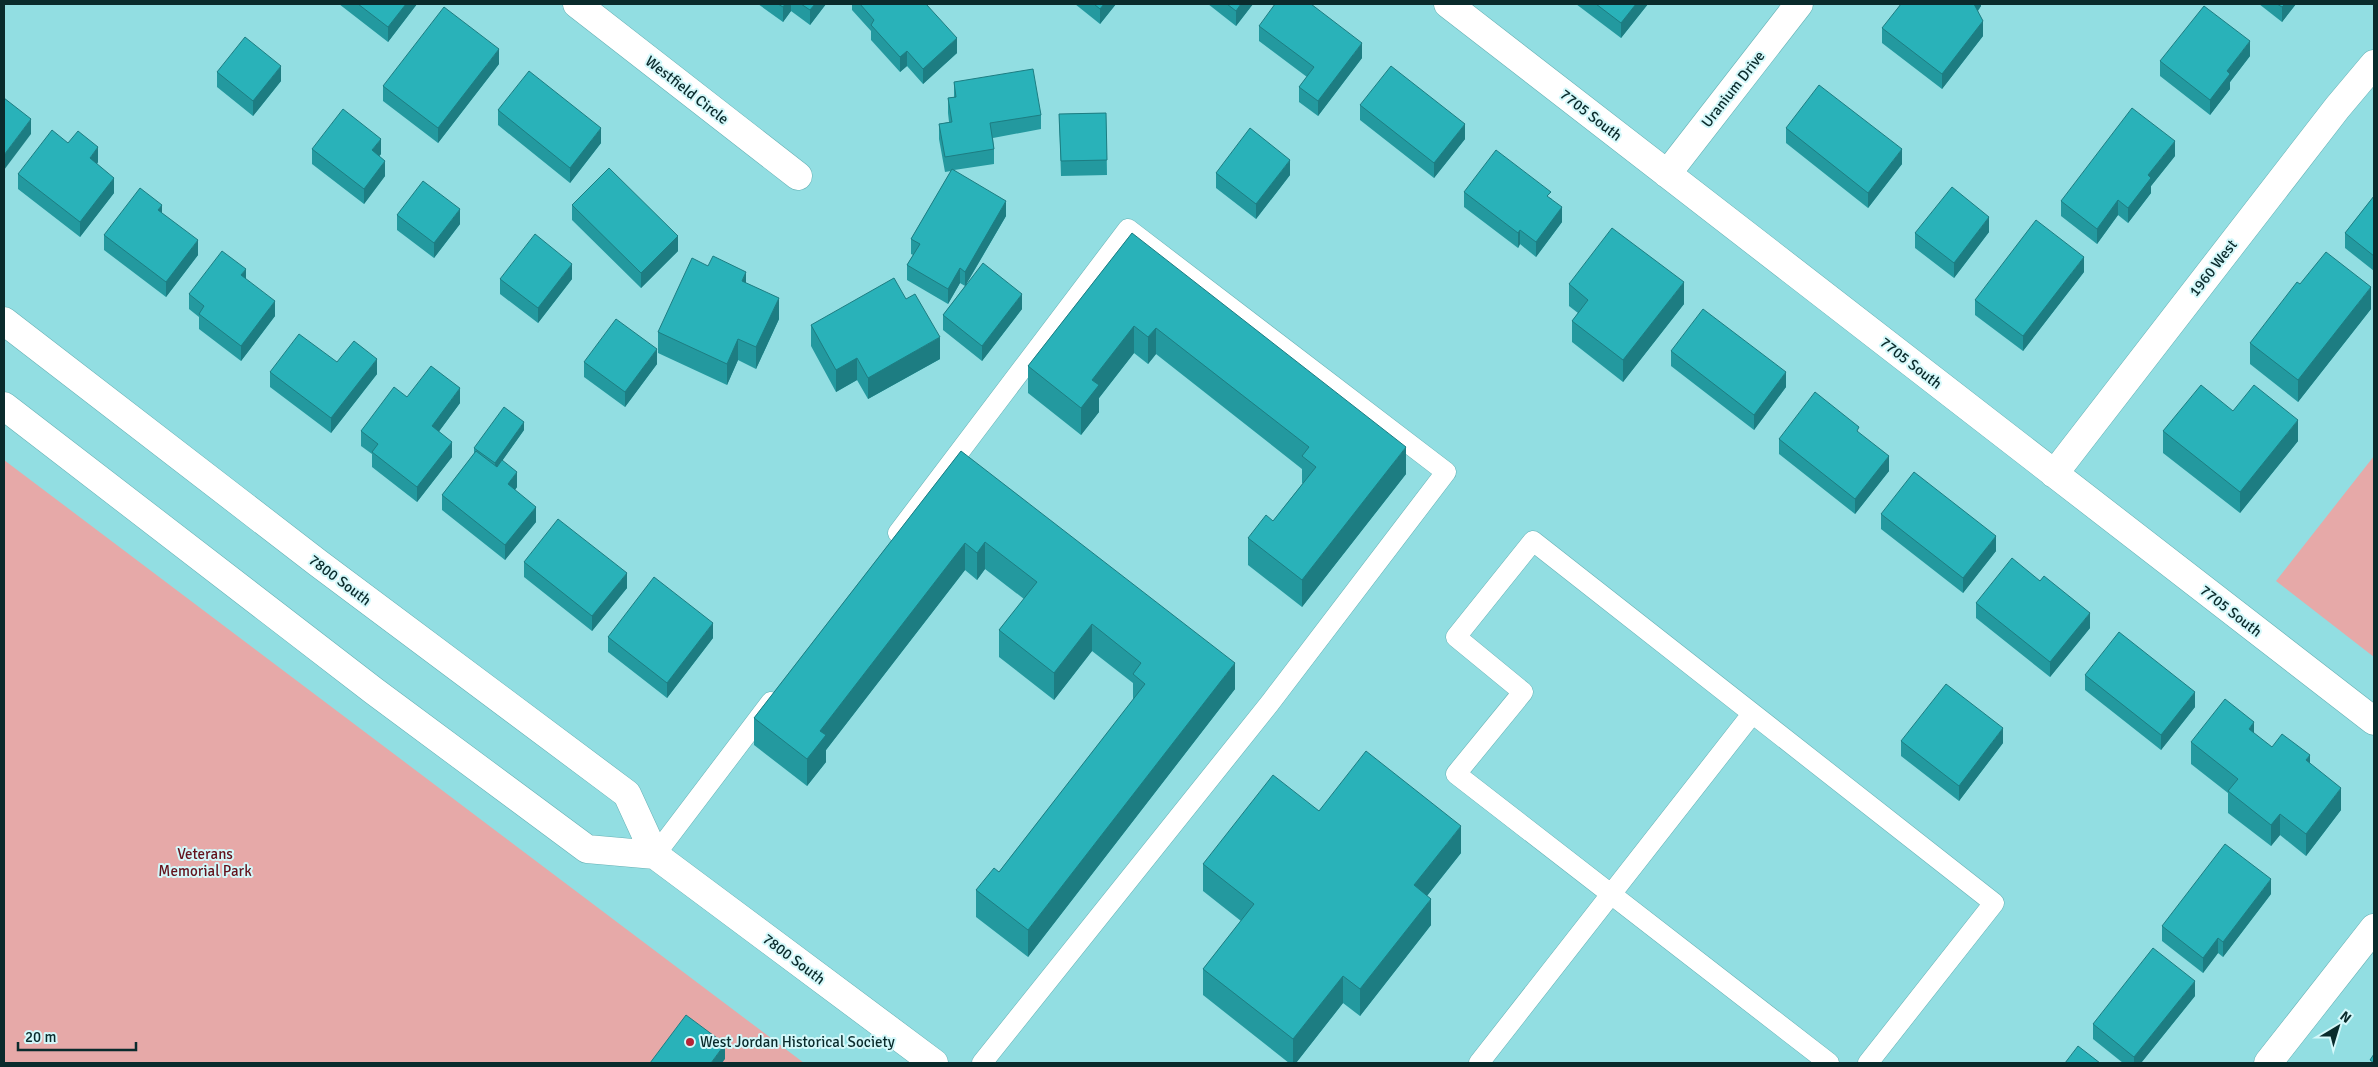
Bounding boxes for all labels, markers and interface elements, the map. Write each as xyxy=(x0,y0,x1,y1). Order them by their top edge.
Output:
street label: Uranium Drive xyxy=(1697,47,1769,131)
street label: Westfield Circle xyxy=(642,52,732,128)
street label: 7705 South xyxy=(1557,85,1625,145)
street label: 1960 West xyxy=(2185,236,2241,300)
street label: 7705 South xyxy=(1877,333,1945,393)
street label: 7800 South xyxy=(305,551,375,609)
street label: 7705 South xyxy=(2197,581,2265,641)
park label: Veterans Memorial Park xyxy=(158,845,252,880)
street label: 7800 South xyxy=(759,930,829,988)
north arrow xyxy=(2313,1002,2363,1052)
text: N xyxy=(2337,1007,2355,1027)
scale bar xyxy=(18,1020,135,1052)
text: 20 m xyxy=(25,1028,56,1046)
place label: West Jordan Historical Society xyxy=(700,1033,895,1051)
marker: West Jordan Historical Society xyxy=(684,1036,696,1048)

